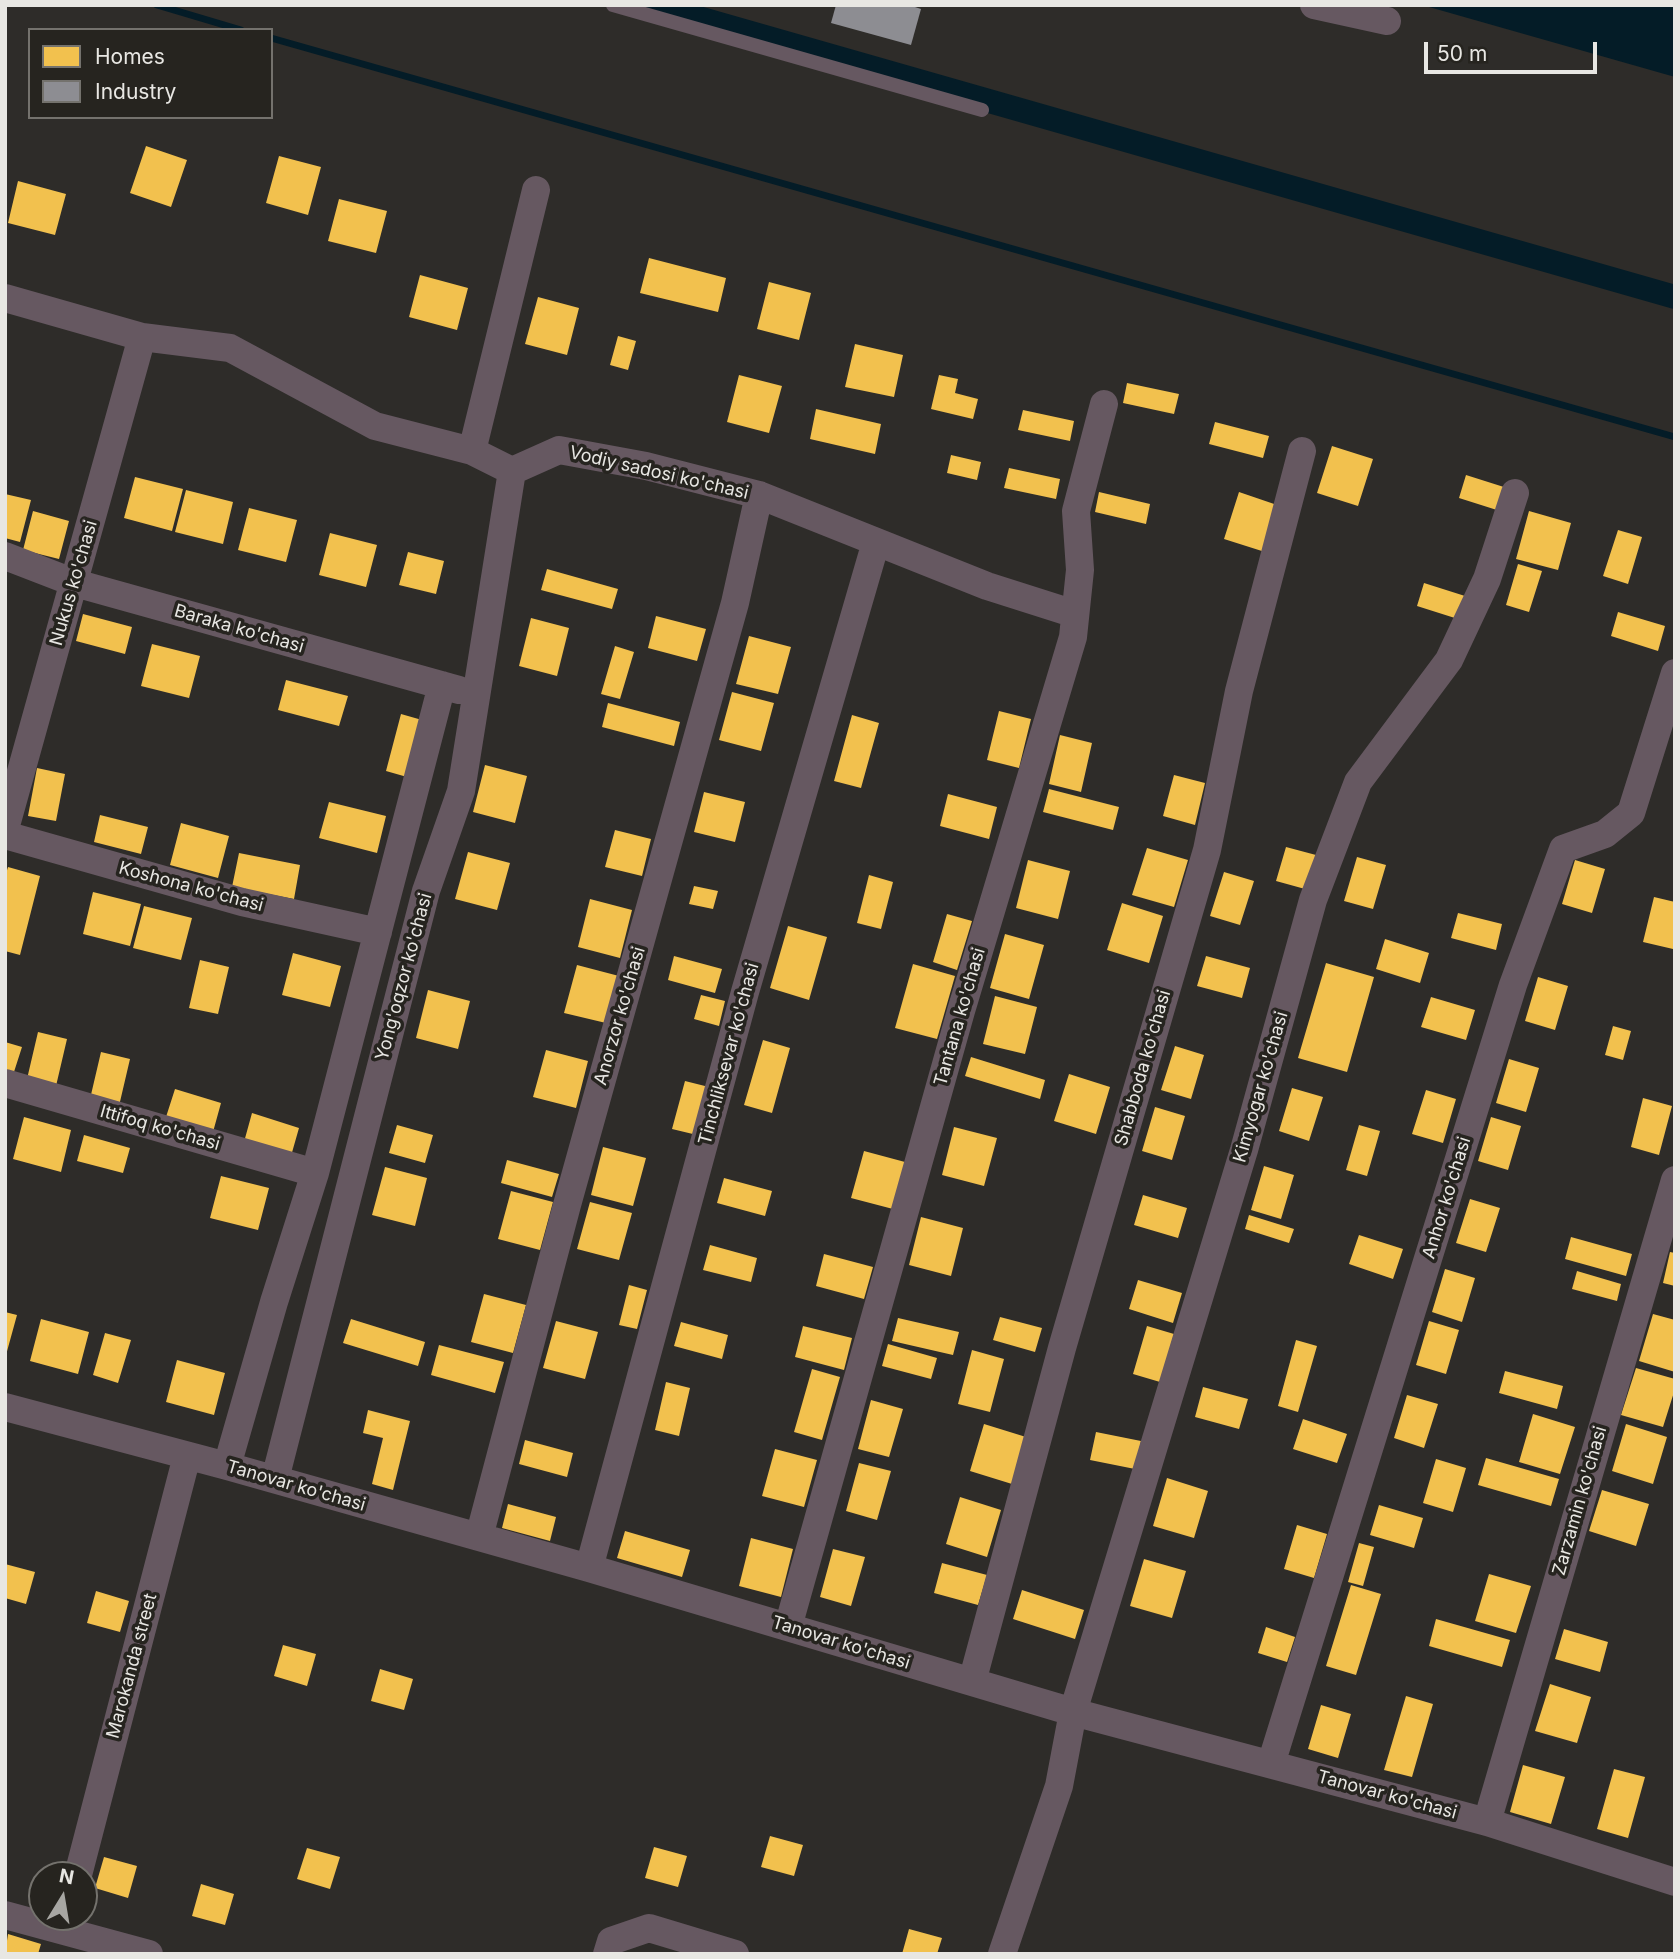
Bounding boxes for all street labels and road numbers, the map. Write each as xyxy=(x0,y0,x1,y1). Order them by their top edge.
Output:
street label: Vodiy sadosi ko'chasi xyxy=(567,442,751,504)
street label: Nukus ko'chasi xyxy=(46,518,102,648)
street label: Baraka ko'chasi xyxy=(172,600,306,658)
street label: Koshona ko'chasi xyxy=(116,857,266,917)
street label: Yong'oqzor ko'chasi xyxy=(371,891,437,1063)
street label: Anorzor ko'chasi xyxy=(590,944,650,1088)
street label: Tantana ko'chasi xyxy=(930,945,990,1089)
street label: Tinchliksevar ko'chasi xyxy=(694,961,764,1147)
street label: Shabboda ko'chasi xyxy=(1110,987,1176,1149)
street label: Kimyogar ko'chasi xyxy=(1229,1009,1293,1165)
street label: Ittifoq ko'chasi xyxy=(98,1101,222,1155)
street label: Anhor ko'chasi xyxy=(1418,1134,1476,1262)
street label: Zarzamin ko'chasi xyxy=(1548,1424,1612,1578)
street label: Tanovar ko'chasi xyxy=(224,1456,368,1516)
street label: Marokanda street xyxy=(102,1591,162,1741)
street label: Tanovar ko'chasi xyxy=(769,1612,913,1674)
street label: Tanovar ko'chasi xyxy=(1315,1766,1459,1824)

